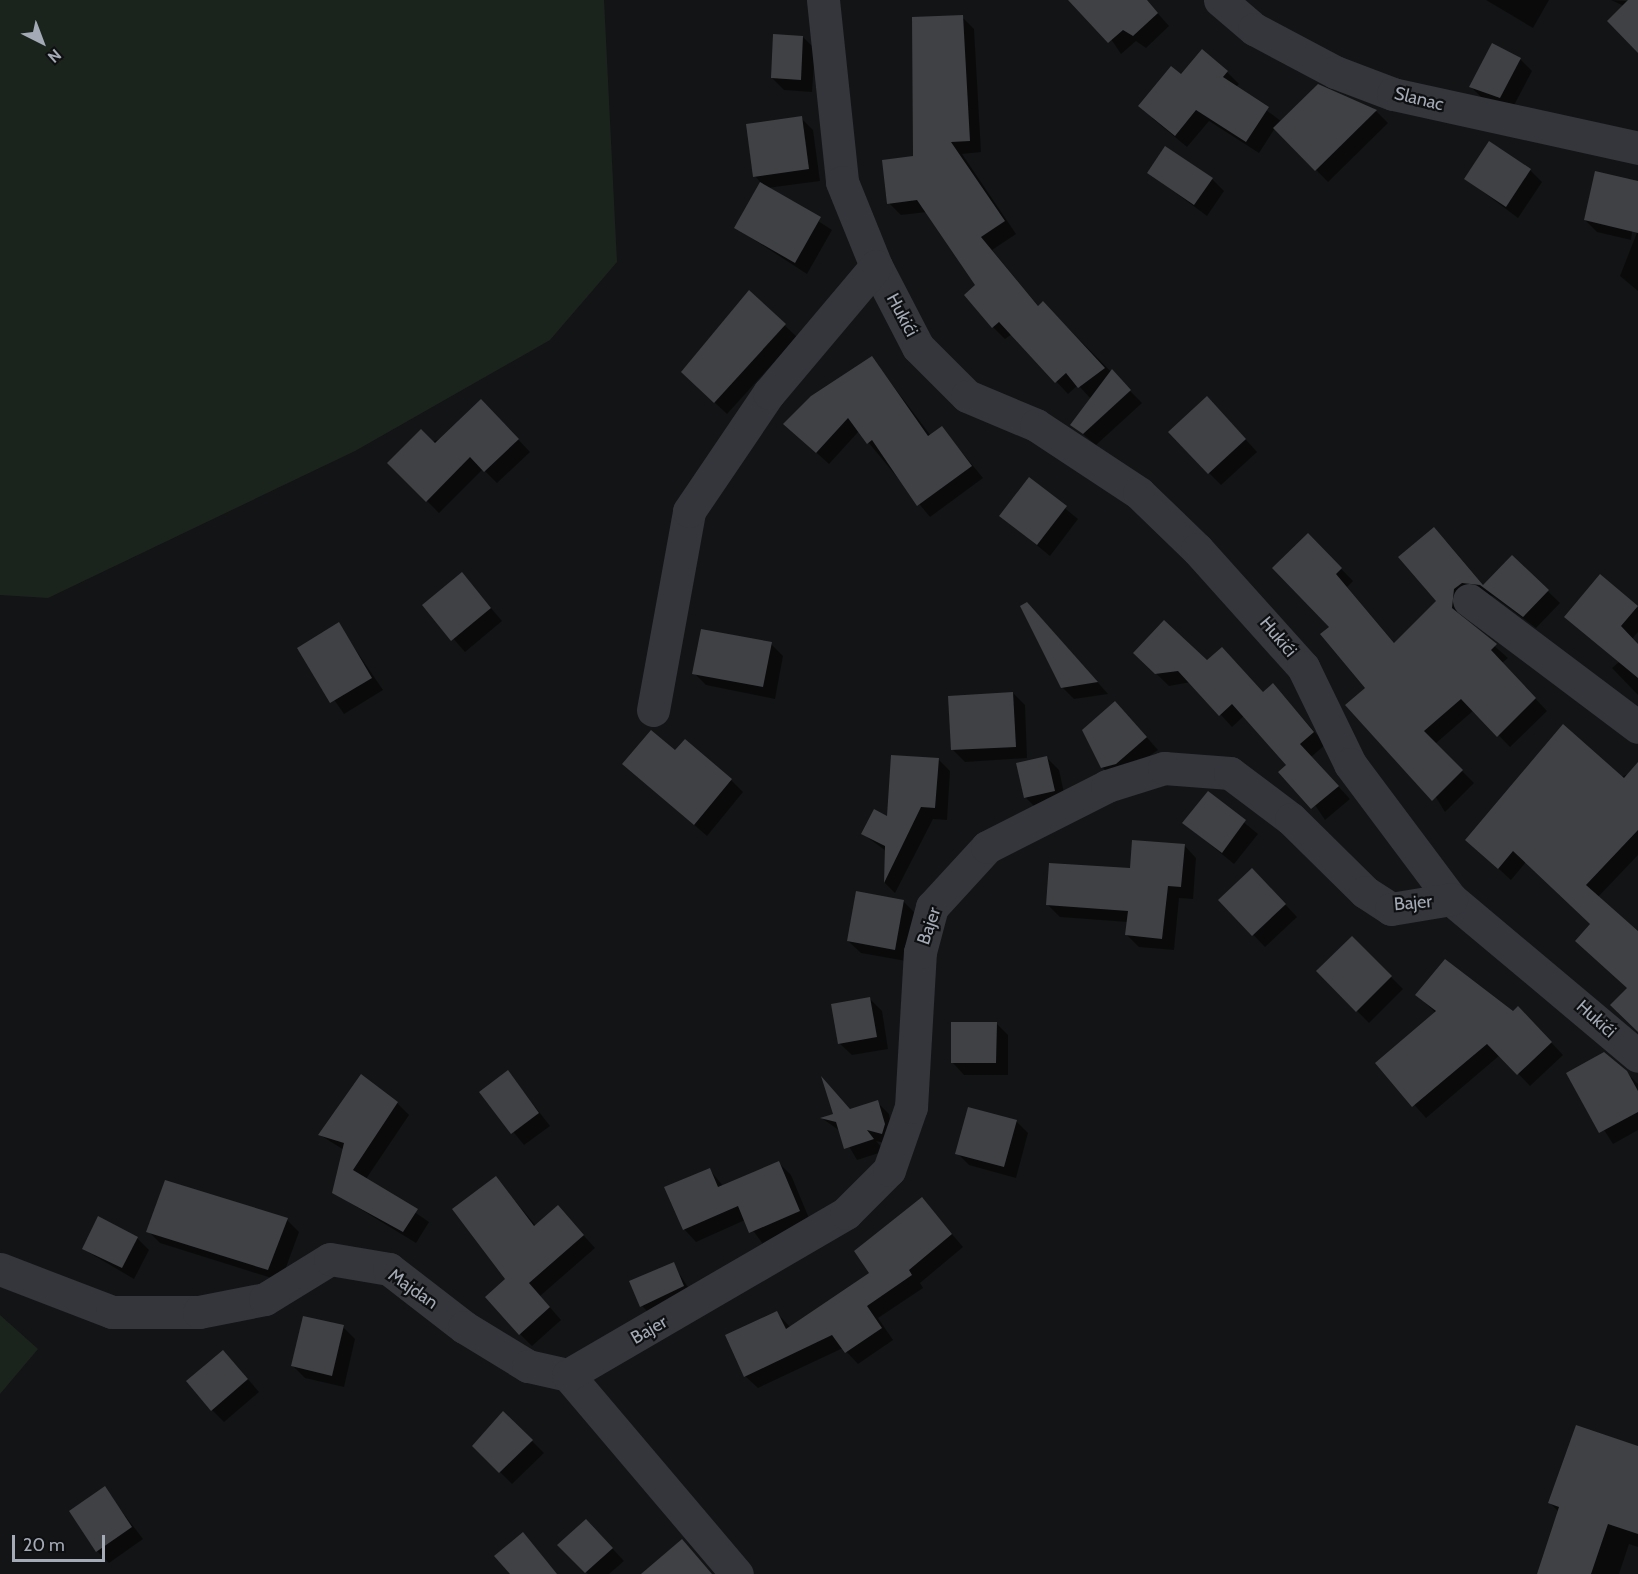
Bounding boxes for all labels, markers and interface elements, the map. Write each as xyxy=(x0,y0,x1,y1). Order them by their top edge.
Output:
north arrow xyxy=(12,12,72,72)
text: N xyxy=(44,45,65,67)
street label: Slanac xyxy=(1392,82,1446,116)
street label: Hukići xyxy=(882,290,922,340)
street label: Hukići xyxy=(1255,613,1301,661)
street label: Bajer xyxy=(1393,891,1433,915)
street label: Bajer xyxy=(913,904,945,948)
street label: Hukići xyxy=(1572,996,1620,1042)
street label: Majdan xyxy=(384,1264,442,1314)
street label: Bajer xyxy=(627,1311,671,1349)
scale bar xyxy=(15,1523,108,1561)
text: 20 m xyxy=(23,1534,65,1556)

